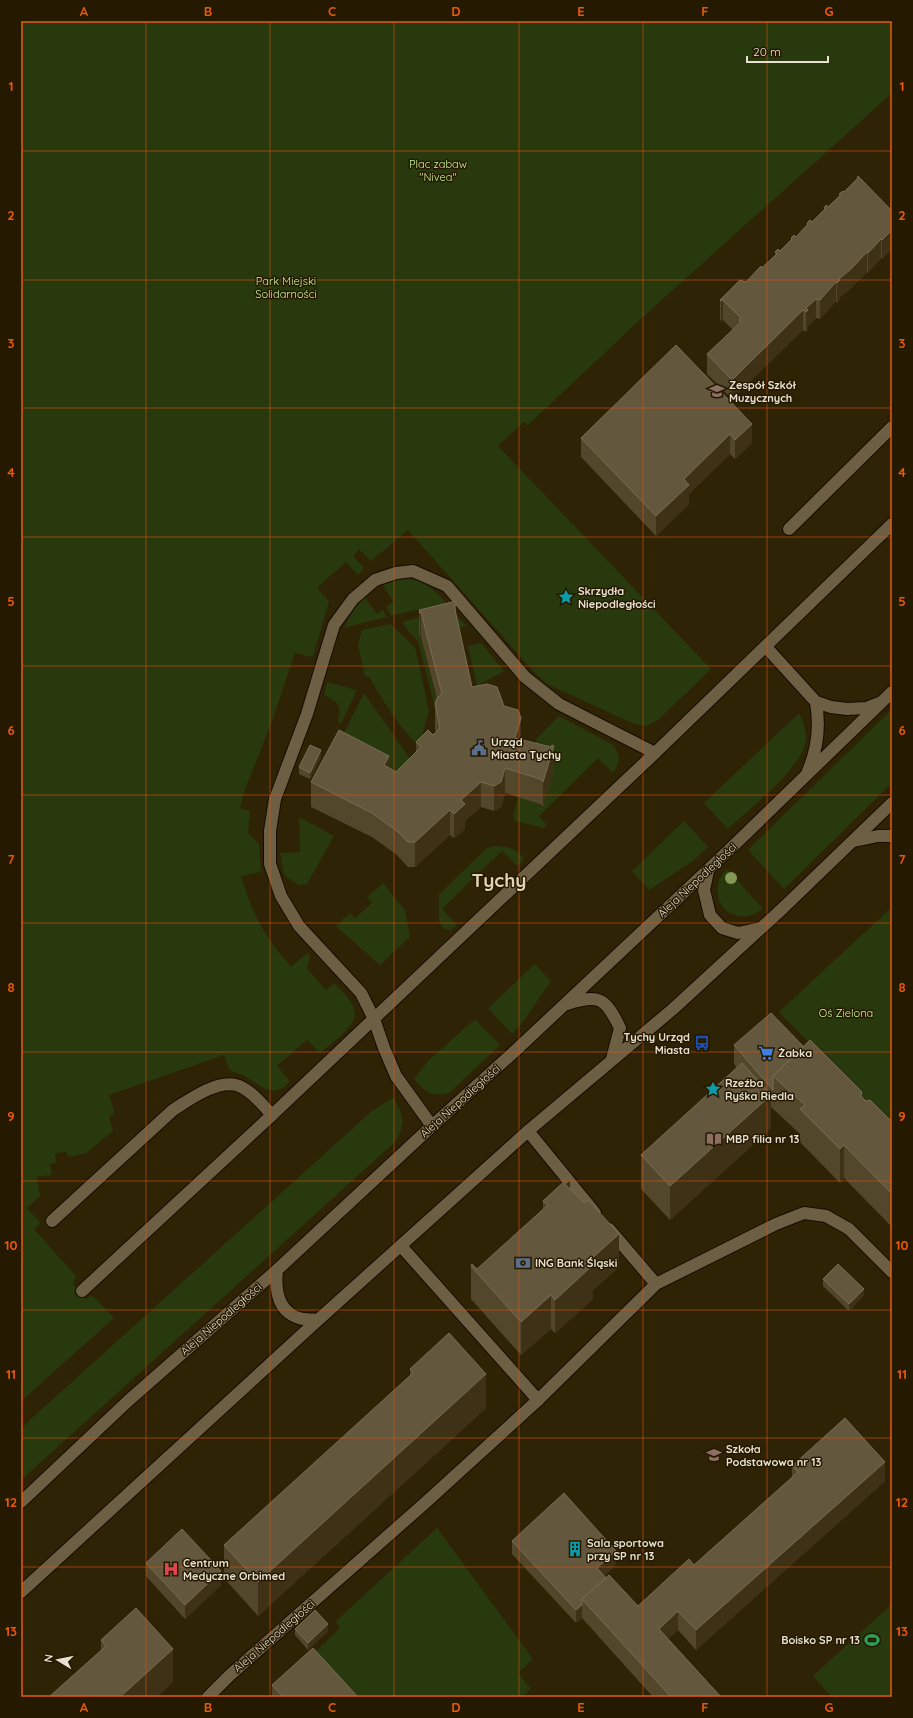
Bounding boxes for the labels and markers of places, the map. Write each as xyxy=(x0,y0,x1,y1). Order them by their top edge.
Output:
place label: Zespół Szkół Muzycznych xyxy=(729,378,797,405)
school or university icon: Zespół Szkół Muzycznych xyxy=(708,382,726,400)
place label: Skrzydła Niepodległości xyxy=(578,584,656,611)
place icon: Skrzydła Niepodległości xyxy=(557,588,575,606)
place label: Urząd Miasta Tychy xyxy=(491,735,561,762)
public building icon: Urząd Miasta Tychy xyxy=(470,739,488,757)
place label: Tychy Urząd Miasta xyxy=(624,1030,690,1057)
bus stop icon: Tychy Urząd Miasta xyxy=(693,1034,711,1052)
supermarket icon: Żabka xyxy=(757,1044,775,1062)
place label: Żabka xyxy=(778,1046,812,1060)
place label: Rzeźba Ryśka Riedla xyxy=(725,1076,794,1103)
place icon: Rzeźba Ryśka Riedla xyxy=(704,1080,722,1098)
library icon: MBP filia nr 13 xyxy=(705,1130,723,1148)
place label: MBP filia nr 13 xyxy=(726,1132,800,1146)
bank icon: ING Bank Śląski xyxy=(514,1254,532,1272)
place label: ING Bank Śląski xyxy=(535,1256,617,1270)
place label: Szkoła Podstawowa nr 13 xyxy=(726,1442,821,1469)
school or university icon: Szkoła Podstawowa nr 13 xyxy=(705,1446,723,1464)
place label: Sala sportowa przy SP nr 13 xyxy=(587,1536,664,1563)
building icon: Sala sportowa przy SP nr 13 xyxy=(566,1540,584,1558)
place label: Centrum Medyczne Orbimed xyxy=(183,1556,285,1583)
hospital icon: Centrum Medyczne Orbimed xyxy=(162,1560,180,1578)
sports icon: Boisko SP nr 13 xyxy=(863,1631,881,1649)
place label: Boisko SP nr 13 xyxy=(781,1633,860,1647)

